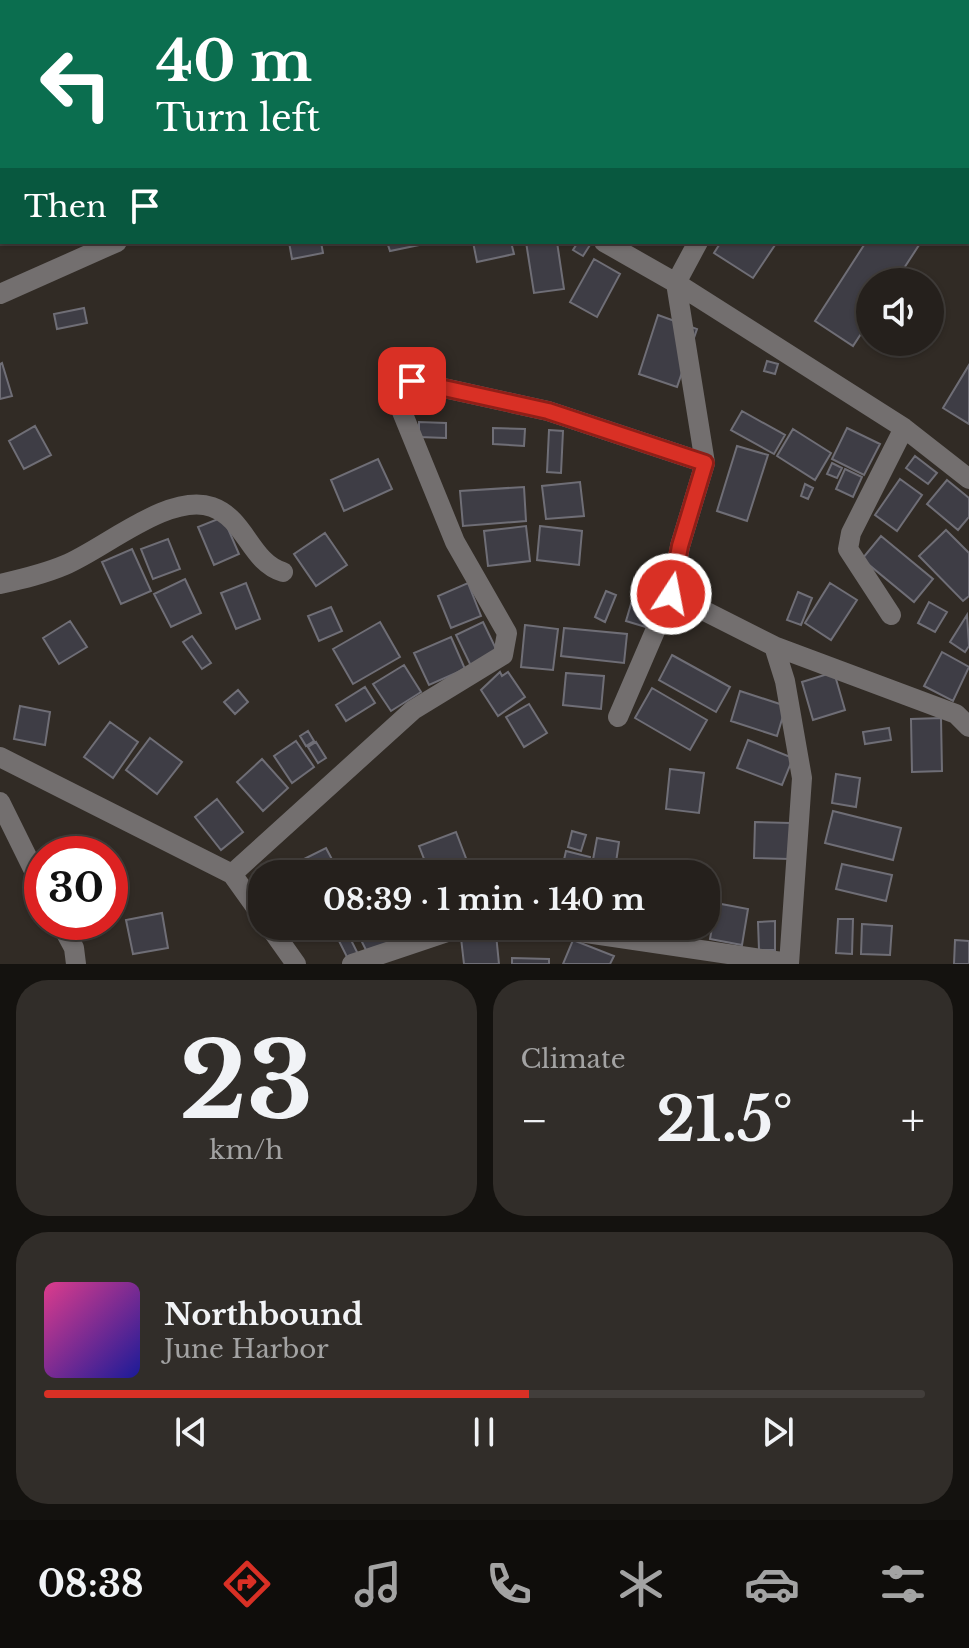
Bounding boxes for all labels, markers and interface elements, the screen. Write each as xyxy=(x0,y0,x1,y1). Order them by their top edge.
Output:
text: 40 m xyxy=(156,27,312,96)
icon: left xyxy=(24,32,128,136)
text: Turn left xyxy=(156,96,320,141)
icon: arrive xyxy=(123,184,167,228)
text: Then xyxy=(24,188,107,225)
map controls xyxy=(856,268,944,356)
button: sound xyxy=(856,268,944,356)
pin xyxy=(378,347,446,415)
icon: arrive xyxy=(390,359,434,403)
position arrow xyxy=(629,552,713,636)
speed limit sign: 30 xyxy=(24,836,128,940)
text: 08:39 · 1 min · 140 m xyxy=(323,881,645,918)
text: 23 xyxy=(179,1017,313,1146)
text: Climate xyxy=(521,1043,626,1075)
text: 21.5° xyxy=(656,1083,793,1157)
text: − xyxy=(521,1093,548,1148)
text: + xyxy=(901,1093,925,1148)
text: km/h xyxy=(209,1134,283,1166)
text: Northbound xyxy=(164,1296,363,1333)
text: June Harbor xyxy=(164,1333,329,1365)
icon: previous xyxy=(169,1410,213,1454)
icon: pause xyxy=(462,1410,506,1454)
icon: next xyxy=(756,1410,800,1454)
icon: directions xyxy=(219,1556,275,1612)
icon: music xyxy=(350,1556,406,1612)
icon: phone xyxy=(481,1556,537,1612)
icon: climate xyxy=(613,1556,669,1612)
icon: car xyxy=(744,1556,800,1612)
icon: filters xyxy=(875,1556,931,1612)
text: 08:38 xyxy=(38,1562,144,1607)

